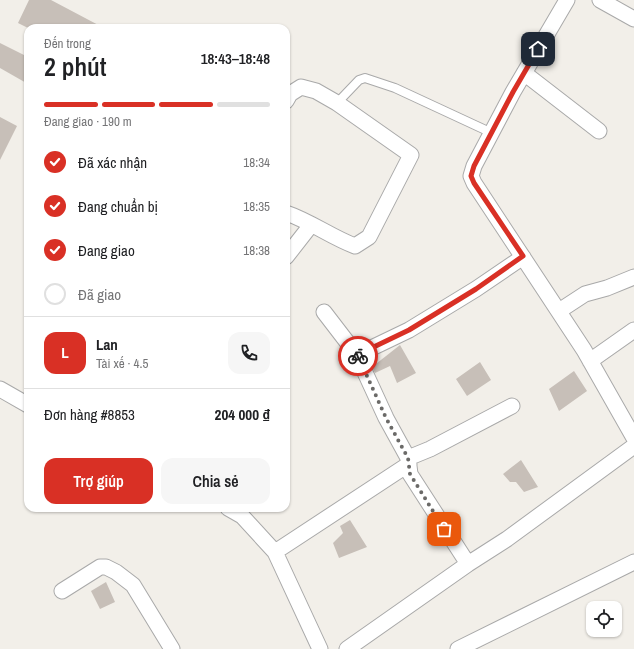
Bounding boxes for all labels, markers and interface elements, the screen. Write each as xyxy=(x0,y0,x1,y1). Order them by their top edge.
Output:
pin xyxy=(521,32,555,66)
text: Đến trong xyxy=(44,35,91,52)
icon: home xyxy=(527,38,549,60)
text: 18:43–18:48 xyxy=(201,48,270,69)
text: 2 phút xyxy=(44,49,106,84)
text: Đang giao · 190 m xyxy=(44,113,132,130)
icon: check xyxy=(44,151,66,173)
text: Đã xác nhận xyxy=(78,152,147,173)
text: 18:34 xyxy=(243,154,270,171)
icon: check xyxy=(44,195,66,217)
text: Đang chuẩn bị xyxy=(78,196,158,217)
text: 18:35 xyxy=(243,198,270,215)
icon: check xyxy=(44,239,66,261)
text: Đang giao xyxy=(78,240,135,261)
text: 18:38 xyxy=(243,242,270,259)
text: Đã giao xyxy=(78,284,121,305)
button: phone xyxy=(228,332,270,374)
text: Lan xyxy=(96,334,118,355)
courier xyxy=(338,336,378,376)
text: L xyxy=(61,342,69,363)
icon: bike xyxy=(347,345,369,367)
text: Tài xế · 4.5 xyxy=(96,355,148,372)
text: Đơn hàng #8853 xyxy=(44,404,135,425)
text: 204 000 ₫ xyxy=(215,404,270,425)
button: Trợ giúp xyxy=(44,458,153,504)
button: Chia sẻ xyxy=(161,458,270,504)
pin xyxy=(427,512,461,546)
icon: bag xyxy=(433,518,455,540)
map controls xyxy=(586,601,622,637)
button: locate xyxy=(586,601,622,637)

